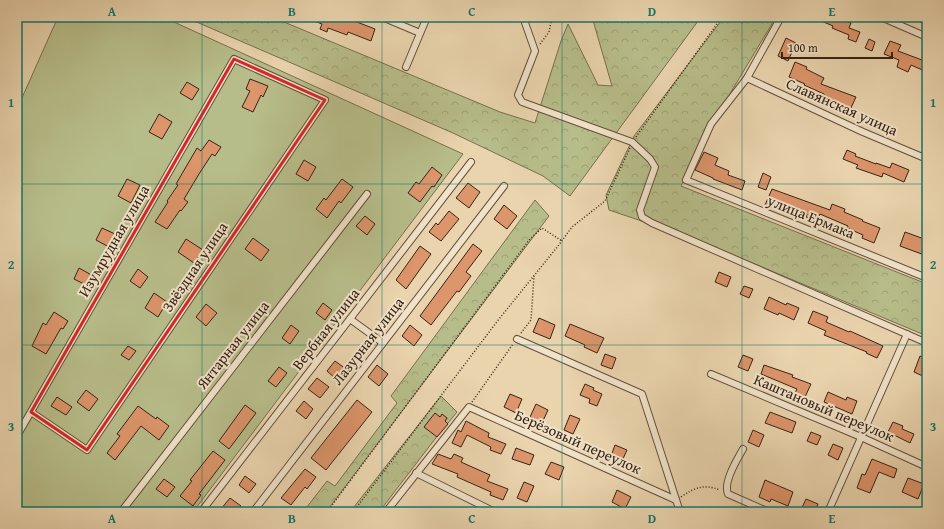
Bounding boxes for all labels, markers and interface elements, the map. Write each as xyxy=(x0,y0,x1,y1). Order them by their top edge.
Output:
text: A xyxy=(108,2,117,21)
text: B xyxy=(288,2,296,21)
text: C xyxy=(468,2,476,21)
text: D xyxy=(648,2,656,21)
text: E xyxy=(829,2,836,21)
scale bar xyxy=(782,34,892,60)
text: 100 m xyxy=(788,39,818,56)
street label: Славянская улица xyxy=(783,73,902,141)
text: 1 xyxy=(8,93,14,112)
text: 1 xyxy=(930,93,936,112)
street label: Изумрудная улица xyxy=(73,180,155,301)
street label: улица Ермака xyxy=(764,189,859,244)
street label: Звёздная улица xyxy=(157,217,233,316)
text: 2 xyxy=(8,255,15,274)
text: 2 xyxy=(930,255,937,274)
street label: Вербная улица xyxy=(287,283,365,374)
street label: Лазурная улица xyxy=(327,292,409,389)
street label: Янтарная улица xyxy=(191,295,274,394)
street label: Каштановый переулок xyxy=(751,368,898,447)
street label: Берёзовый переулок xyxy=(511,404,645,479)
text: 3 xyxy=(8,417,14,436)
text: 3 xyxy=(930,417,936,436)
text: A xyxy=(108,509,117,528)
text: B xyxy=(288,509,296,528)
text: C xyxy=(468,509,476,528)
text: D xyxy=(648,509,656,528)
text: E xyxy=(829,509,836,528)

